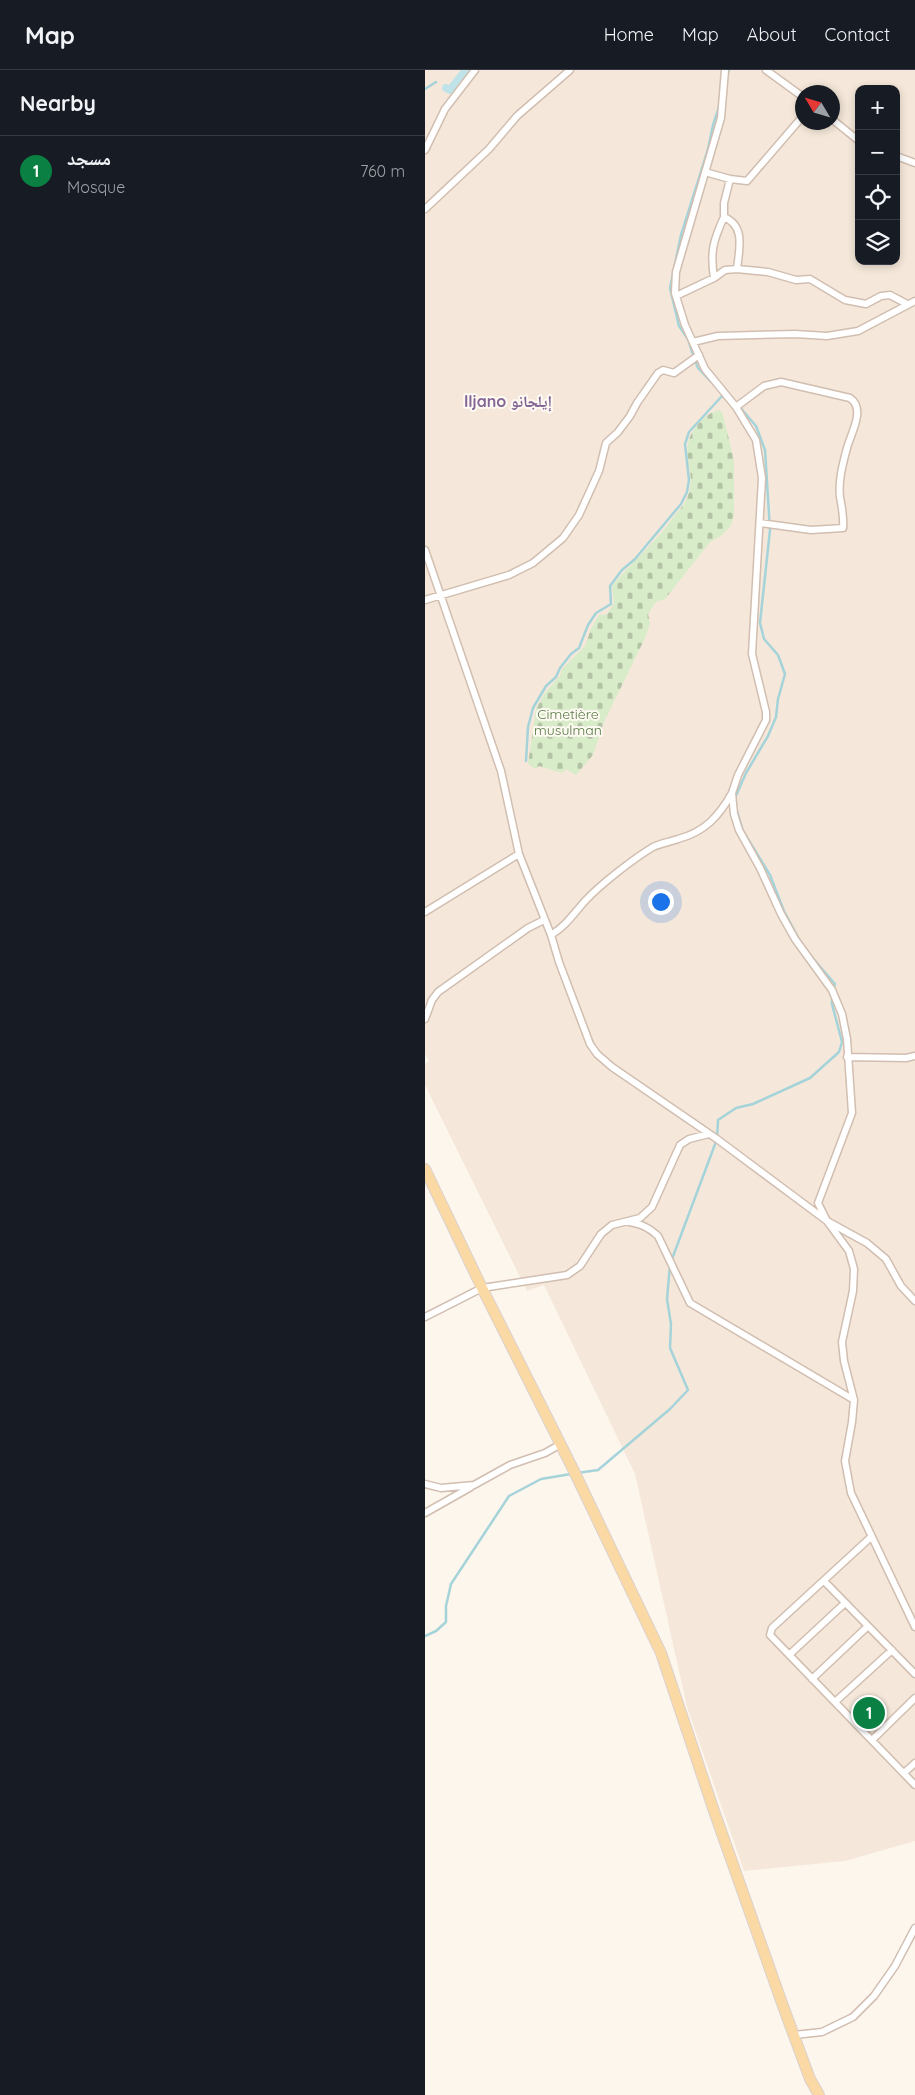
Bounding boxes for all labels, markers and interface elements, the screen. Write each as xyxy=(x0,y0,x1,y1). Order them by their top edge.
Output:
text: Map xyxy=(25,20,75,50)
text: Home xyxy=(604,23,654,46)
text: Map xyxy=(682,23,719,46)
text: About xyxy=(747,23,797,46)
text: Contact xyxy=(825,23,890,46)
north arrow xyxy=(795,85,840,130)
map controls xyxy=(855,85,900,265)
button: + xyxy=(855,85,900,130)
text: Nearby xyxy=(20,90,96,116)
button: − xyxy=(855,130,900,175)
text: مسجد xyxy=(67,146,111,170)
text: 1 xyxy=(33,161,39,181)
text: 760 m xyxy=(360,161,405,181)
button: locate xyxy=(855,175,900,220)
text: Mosque xyxy=(67,177,125,197)
button: layers xyxy=(855,220,900,265)
district label: Iljano إيلجانو xyxy=(464,391,552,412)
park label: Cimetière musulman xyxy=(534,705,602,739)
your location xyxy=(648,889,674,915)
pin: 1 xyxy=(853,1694,885,1732)

